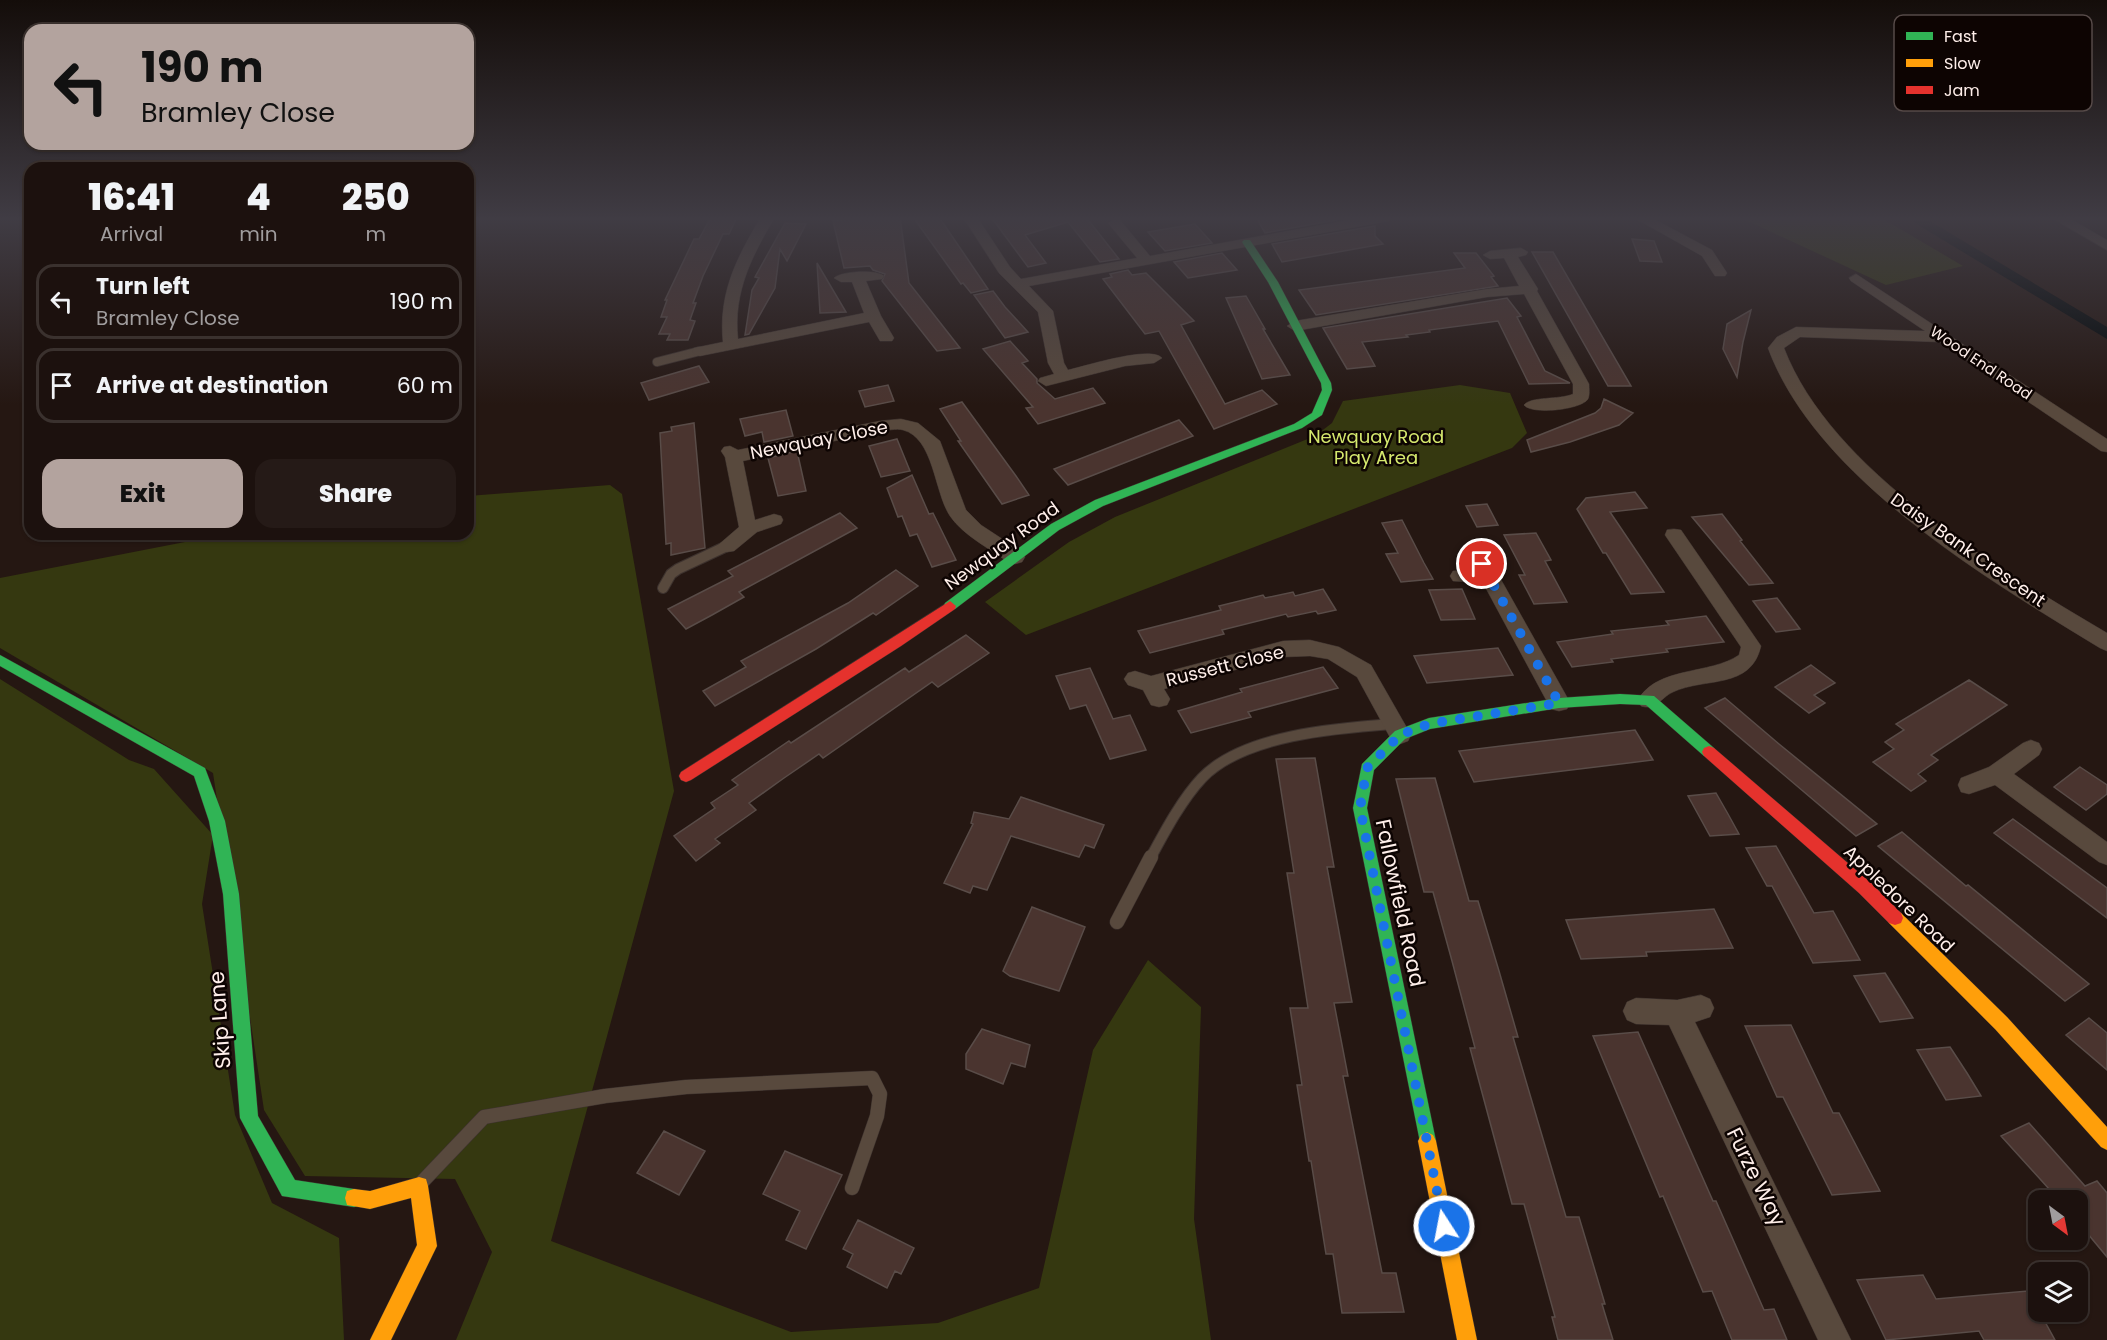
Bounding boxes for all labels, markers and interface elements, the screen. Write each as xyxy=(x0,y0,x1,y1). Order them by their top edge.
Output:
legend xyxy=(1894,15,2092,111)
text: Fast xyxy=(1944,25,1977,48)
text: 190 m xyxy=(141,38,263,97)
icon: left xyxy=(42,48,120,126)
text: Slow xyxy=(1944,52,1981,75)
text: Jam xyxy=(1944,79,1980,102)
text: Bramley Close xyxy=(141,94,335,131)
text: 16:41 xyxy=(88,172,175,223)
text: 4 xyxy=(246,172,271,223)
text: 250 xyxy=(342,172,410,223)
text: Arrival xyxy=(100,220,163,248)
text: min xyxy=(239,220,278,248)
text: m xyxy=(365,220,386,248)
text: Turn left xyxy=(96,271,190,302)
icon: left xyxy=(45,285,78,318)
text: 190 m xyxy=(390,286,453,317)
text: Bramley Close xyxy=(96,304,240,332)
street label: Wood End Road xyxy=(1926,321,2036,404)
icon: arrive xyxy=(45,369,78,402)
text: Arrive at destination xyxy=(96,370,328,401)
text: 60 m xyxy=(397,370,453,401)
street label: Newquay Close xyxy=(748,414,890,465)
park label: Newquay Road Play Area xyxy=(1308,424,1444,470)
button: Exit xyxy=(42,459,243,528)
button: Share xyxy=(255,459,456,528)
street label: Daisy Bank Crescent xyxy=(1886,487,2051,613)
street label: Newquay Road xyxy=(939,495,1064,596)
pin xyxy=(1456,538,1507,589)
icon: arrive xyxy=(1465,547,1498,580)
street label: Russett Close xyxy=(1163,639,1286,692)
street label: Fallowfield Road xyxy=(1369,817,1432,989)
street label: Appledore Road xyxy=(1838,839,1960,958)
street label: Skip Lane xyxy=(202,970,237,1070)
street label: Furze Way xyxy=(1720,1123,1793,1231)
north arrow xyxy=(2028,1190,2088,1250)
map controls xyxy=(2028,1190,2088,1322)
position arrow xyxy=(1412,1194,1476,1258)
button: layers xyxy=(2028,1262,2088,1322)

